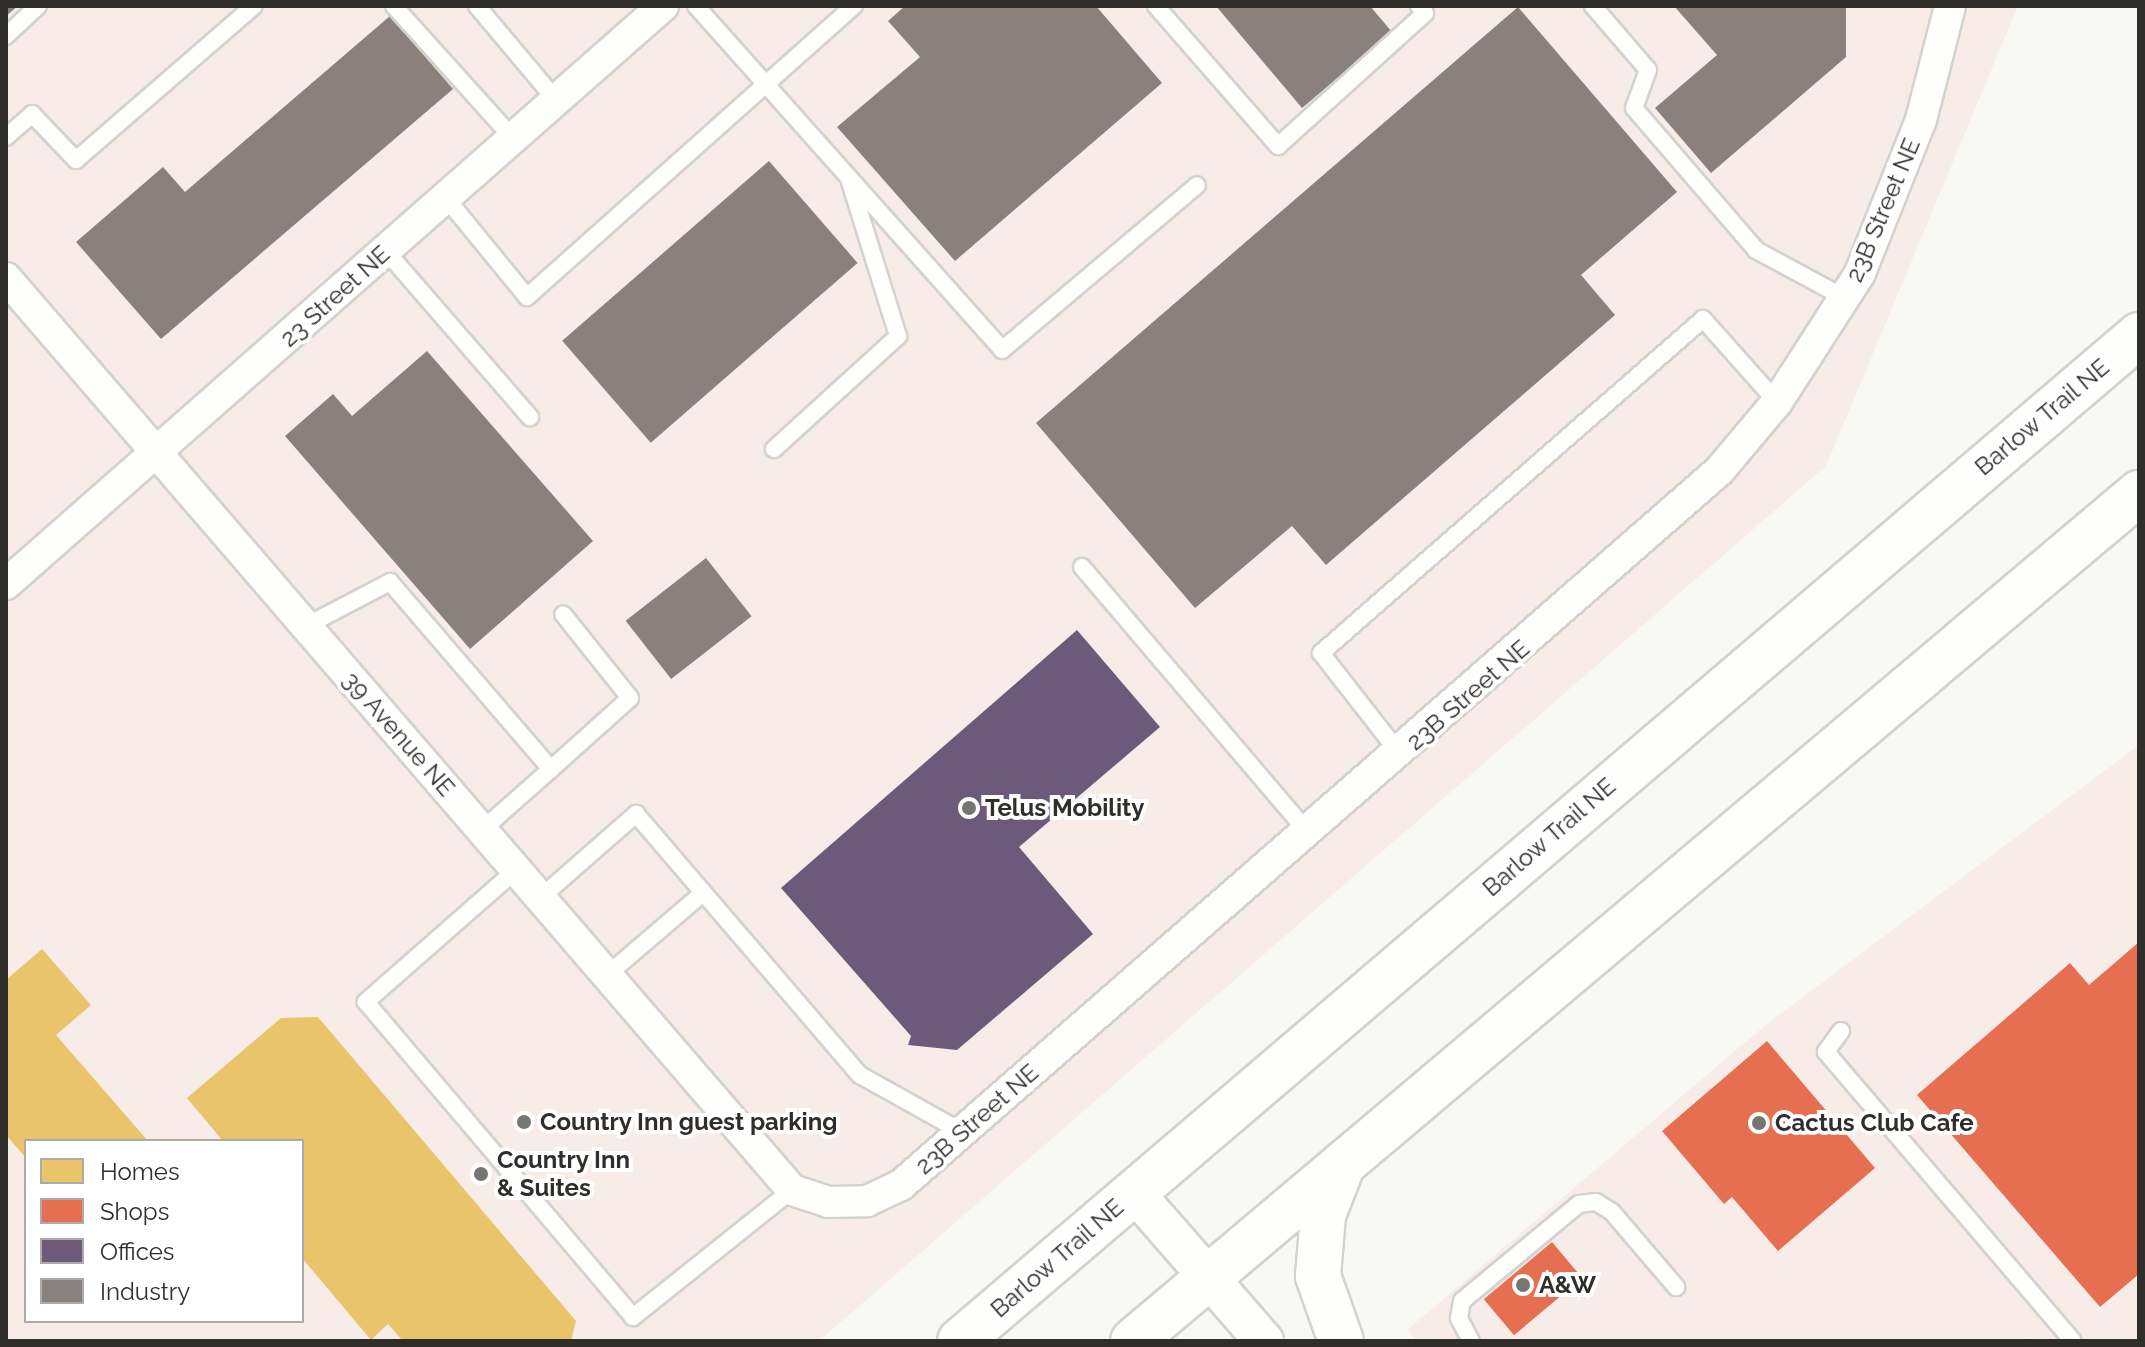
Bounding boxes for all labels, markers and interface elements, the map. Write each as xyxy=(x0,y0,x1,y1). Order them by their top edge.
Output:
street label: 23B Street NE xyxy=(1840,134,1926,286)
street label: 23 Street NE xyxy=(274,239,396,353)
street label: Barlow Trail NE xyxy=(1968,352,2116,482)
street label: 23B Street NE xyxy=(1401,634,1535,756)
street label: 39 Avenue NE xyxy=(337,666,461,802)
street label: Barlow Trail NE xyxy=(1476,771,1622,903)
place label: Telus Mobility xyxy=(985,794,1144,822)
marker: Telus Mobility xyxy=(960,799,978,817)
street label: 23B Street NE xyxy=(910,1058,1044,1180)
place label: Country Inn guest parking xyxy=(540,1108,838,1136)
place label: Cactus Club Cafe xyxy=(1775,1109,1974,1137)
marker: Country Inn guest parking xyxy=(515,1113,533,1131)
marker: Cactus Club Cafe xyxy=(1750,1114,1768,1132)
legend xyxy=(24,1139,304,1323)
place label: Country Inn & Suites xyxy=(497,1146,631,1202)
text: Homes xyxy=(100,1157,180,1186)
marker: Country Inn & Suites xyxy=(472,1165,490,1183)
street label: Barlow Trail NE xyxy=(984,1192,1130,1324)
text: Shops xyxy=(100,1197,169,1226)
text: Offices xyxy=(100,1237,174,1266)
place label: A&W xyxy=(1539,1271,1596,1299)
marker: A&W xyxy=(1514,1276,1532,1294)
text: Industry xyxy=(100,1277,190,1306)

